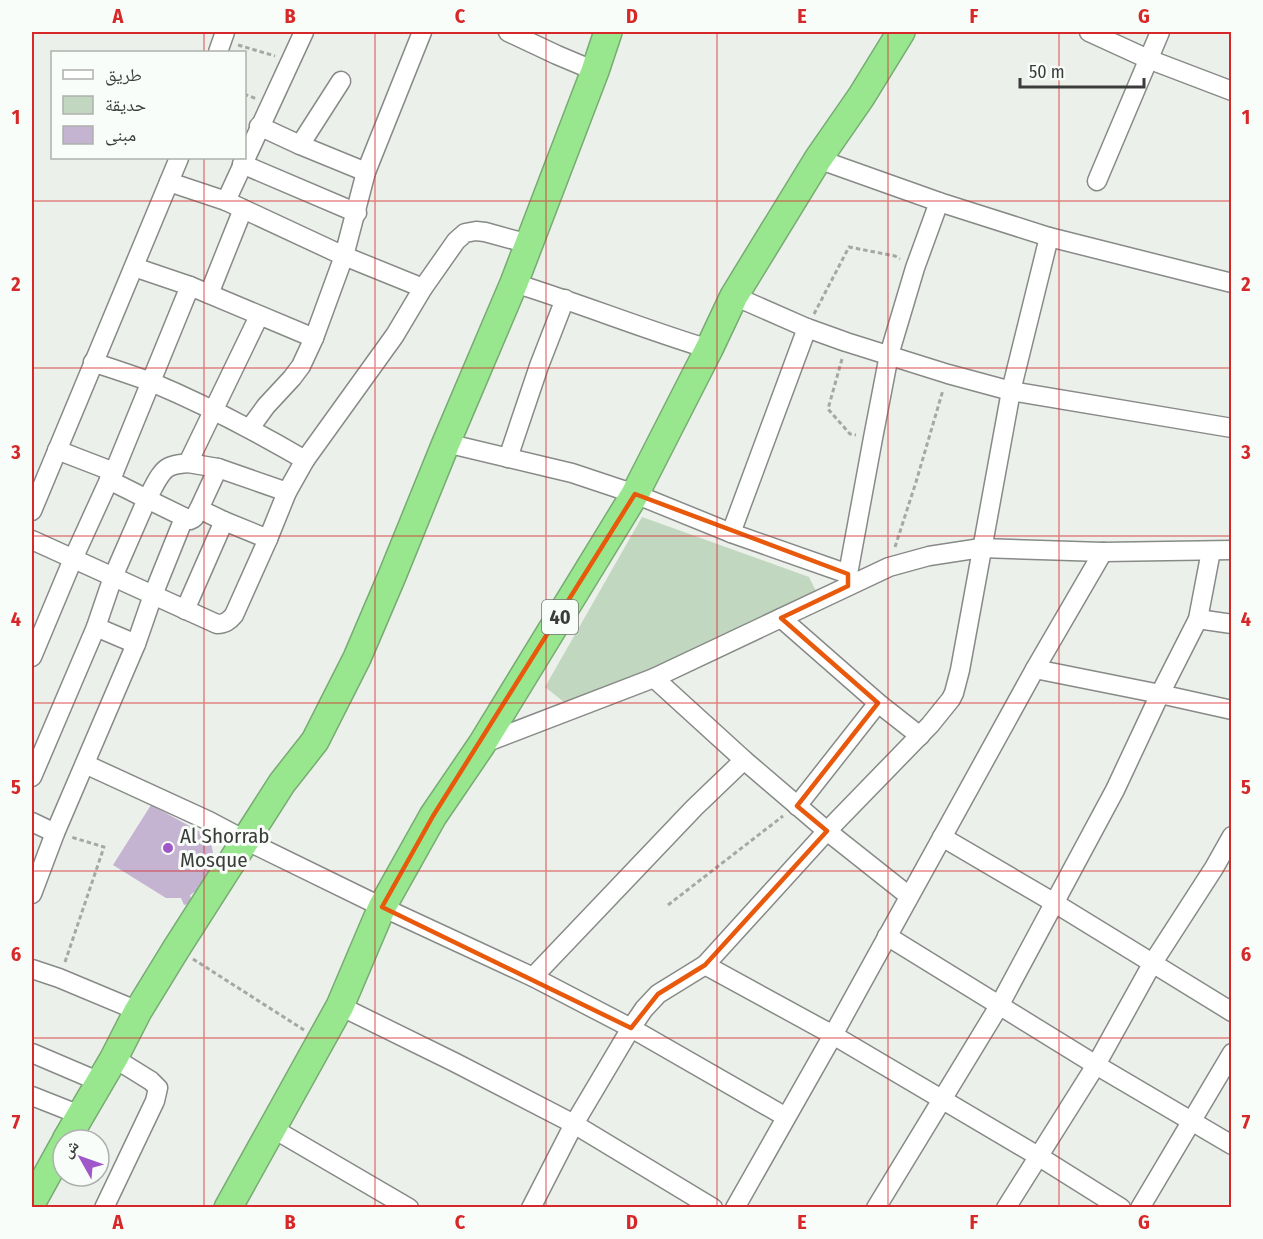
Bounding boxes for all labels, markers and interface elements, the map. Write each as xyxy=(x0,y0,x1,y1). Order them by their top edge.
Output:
text: A xyxy=(112,4,125,28)
text: B xyxy=(284,4,296,28)
text: C xyxy=(455,4,466,28)
text: D xyxy=(626,4,638,28)
text: E xyxy=(797,4,807,28)
text: F xyxy=(970,4,979,28)
text: G xyxy=(1138,4,1150,28)
legend xyxy=(51,51,246,159)
scale bar xyxy=(1020,51,1144,89)
text: 50 m xyxy=(1029,61,1065,83)
text: طريق xyxy=(105,64,142,86)
text: حديقة xyxy=(105,94,146,116)
text: 1 xyxy=(12,105,20,129)
text: 1 xyxy=(1242,105,1250,129)
text: مبنى xyxy=(105,124,136,146)
text: 2 xyxy=(10,272,21,296)
text: 2 xyxy=(1240,272,1251,296)
text: 3 xyxy=(10,440,21,464)
text: 3 xyxy=(1240,440,1251,464)
road number: 40 xyxy=(542,600,578,634)
text: 4 xyxy=(11,607,21,631)
text: 4 xyxy=(1241,607,1251,631)
text: 5 xyxy=(11,775,21,799)
text: 5 xyxy=(1241,775,1251,799)
place label: Al Shorrab Mosque xyxy=(180,823,270,873)
marker: Al Shorrab Mosque xyxy=(161,841,175,855)
text: 6 xyxy=(11,942,21,966)
text: 6 xyxy=(1241,942,1251,966)
text: 7 xyxy=(12,1110,21,1134)
text: 7 xyxy=(1242,1110,1251,1134)
north arrow xyxy=(51,1128,111,1188)
text: ش xyxy=(57,1136,83,1161)
text: A xyxy=(112,1210,125,1234)
text: B xyxy=(284,1210,296,1234)
text: C xyxy=(455,1210,466,1234)
text: D xyxy=(626,1210,638,1234)
text: E xyxy=(797,1210,807,1234)
text: F xyxy=(970,1210,979,1234)
text: G xyxy=(1138,1210,1150,1234)

